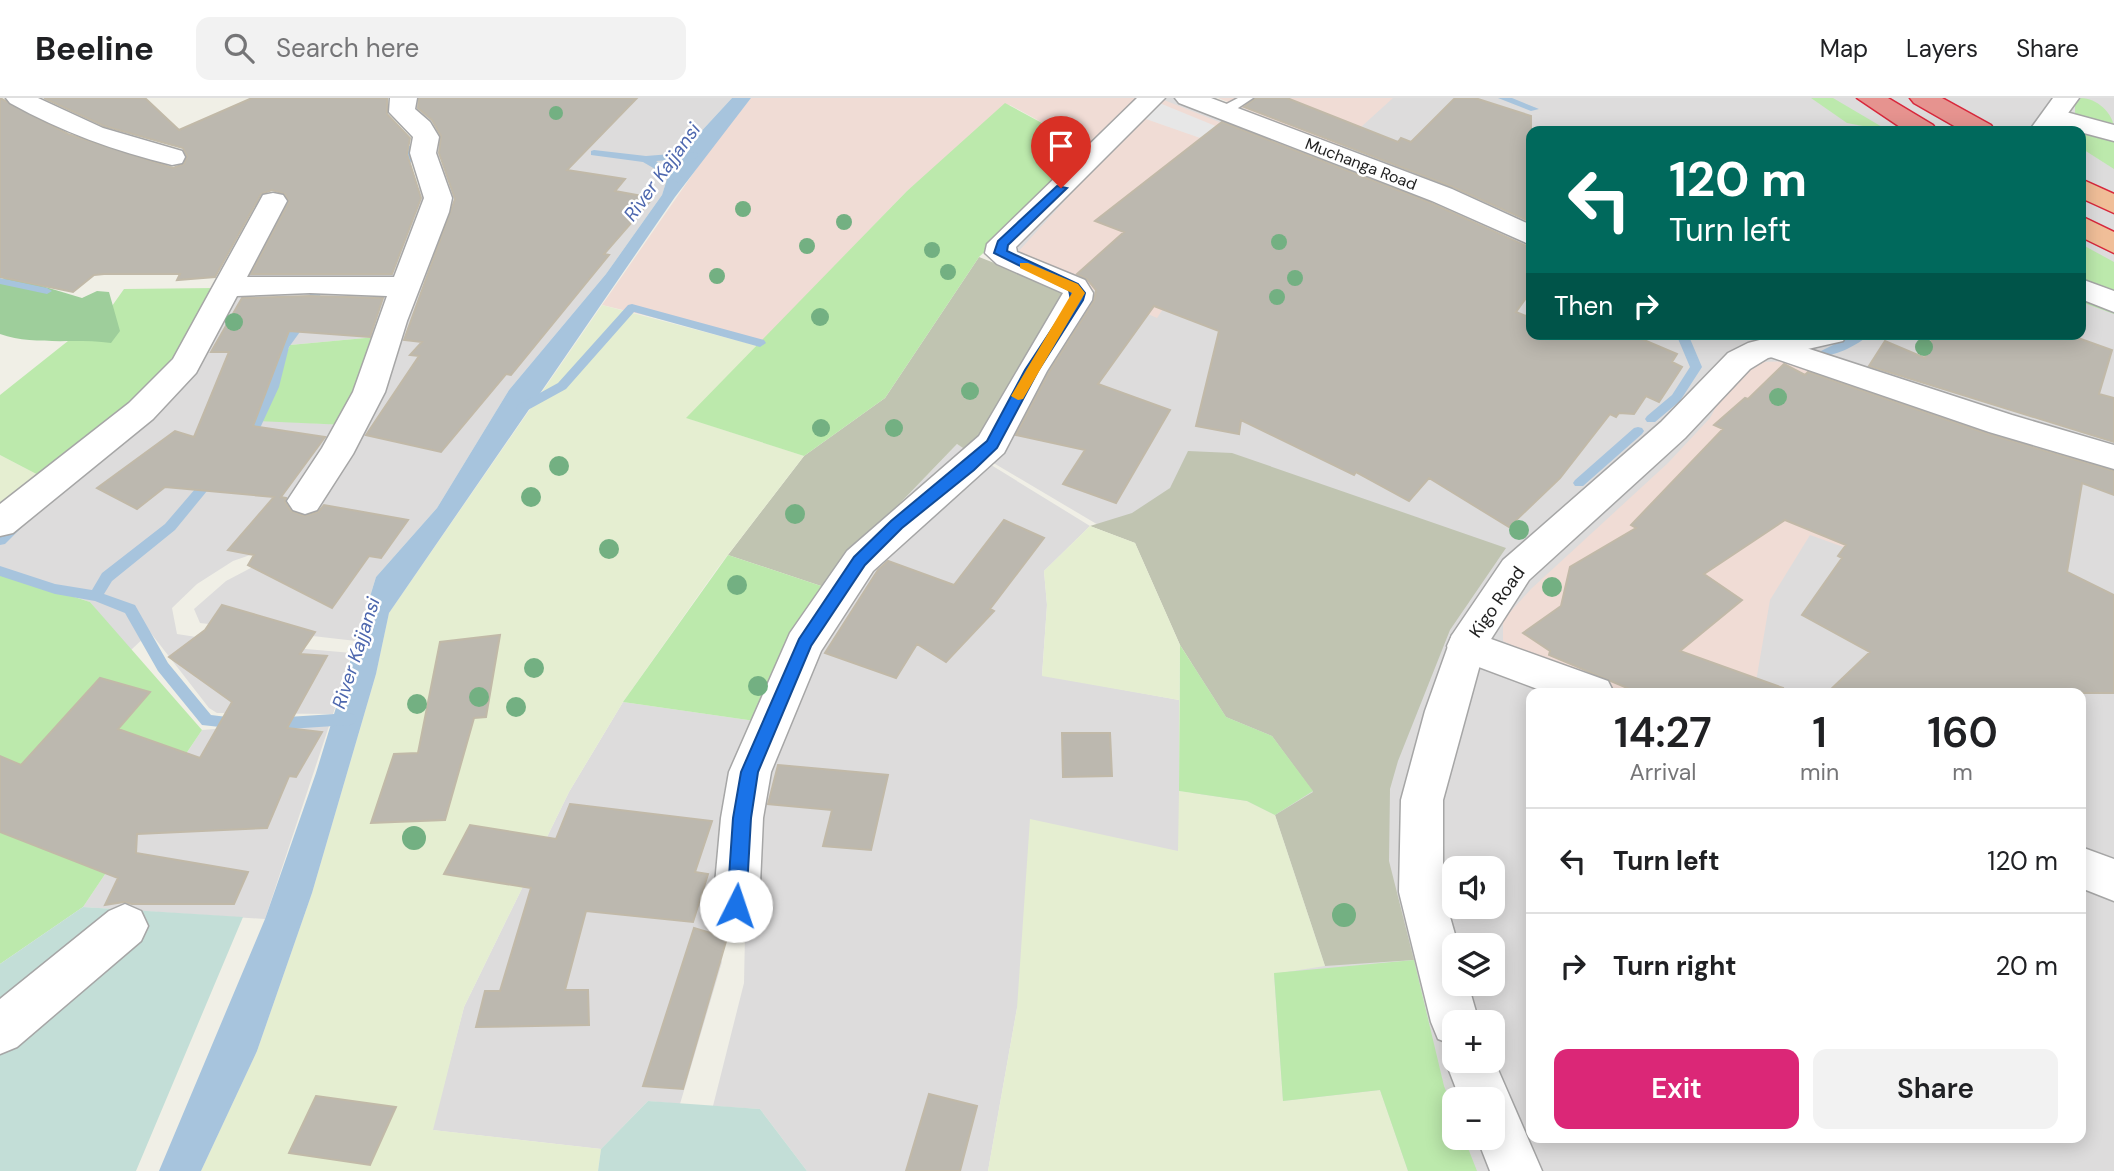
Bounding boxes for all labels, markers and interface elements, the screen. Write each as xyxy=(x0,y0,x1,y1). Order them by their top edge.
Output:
search box xyxy=(196,17,686,80)
text: Beeline xyxy=(35,27,154,70)
icon: search xyxy=(220,29,258,67)
text: Search here xyxy=(276,31,419,65)
text: Map xyxy=(1820,33,1868,64)
text: Layers xyxy=(1906,33,1978,64)
text: Share xyxy=(2016,33,2079,64)
pin xyxy=(1031,116,1091,188)
water label: River Kajjansi xyxy=(618,118,706,226)
icon: arrive xyxy=(1042,127,1080,165)
street label: Muchanga Road xyxy=(1302,133,1420,195)
text: 120 m xyxy=(1669,147,1807,211)
icon: left xyxy=(1554,154,1645,245)
text: Turn left xyxy=(1669,209,1791,251)
icon: right xyxy=(1627,287,1665,325)
text: Then xyxy=(1554,289,1613,323)
street label: Kigo Road xyxy=(1464,562,1530,642)
water label: River Kajjansi xyxy=(326,594,386,712)
text: 14:27 xyxy=(1614,705,1712,760)
text: 1 xyxy=(1812,705,1827,760)
text: 160 xyxy=(1927,705,1998,760)
text: Arrival xyxy=(1630,757,1697,787)
text: min xyxy=(1800,757,1839,787)
text: m xyxy=(1952,757,1973,787)
icon: left xyxy=(1554,842,1592,880)
text: Turn left xyxy=(1613,844,1720,878)
text: 120 m xyxy=(1987,844,2058,878)
map controls xyxy=(1442,856,1505,1150)
button: sound xyxy=(1442,856,1505,919)
position arrow xyxy=(699,869,773,943)
button: layers xyxy=(1442,933,1505,996)
icon: right xyxy=(1554,947,1592,985)
text: Turn right xyxy=(1613,949,1737,983)
text: 20 m xyxy=(1995,949,2058,983)
button: + xyxy=(1442,1010,1505,1073)
button: Exit xyxy=(1554,1049,1799,1129)
button: Share xyxy=(1813,1049,2058,1129)
button: − xyxy=(1442,1087,1505,1150)

